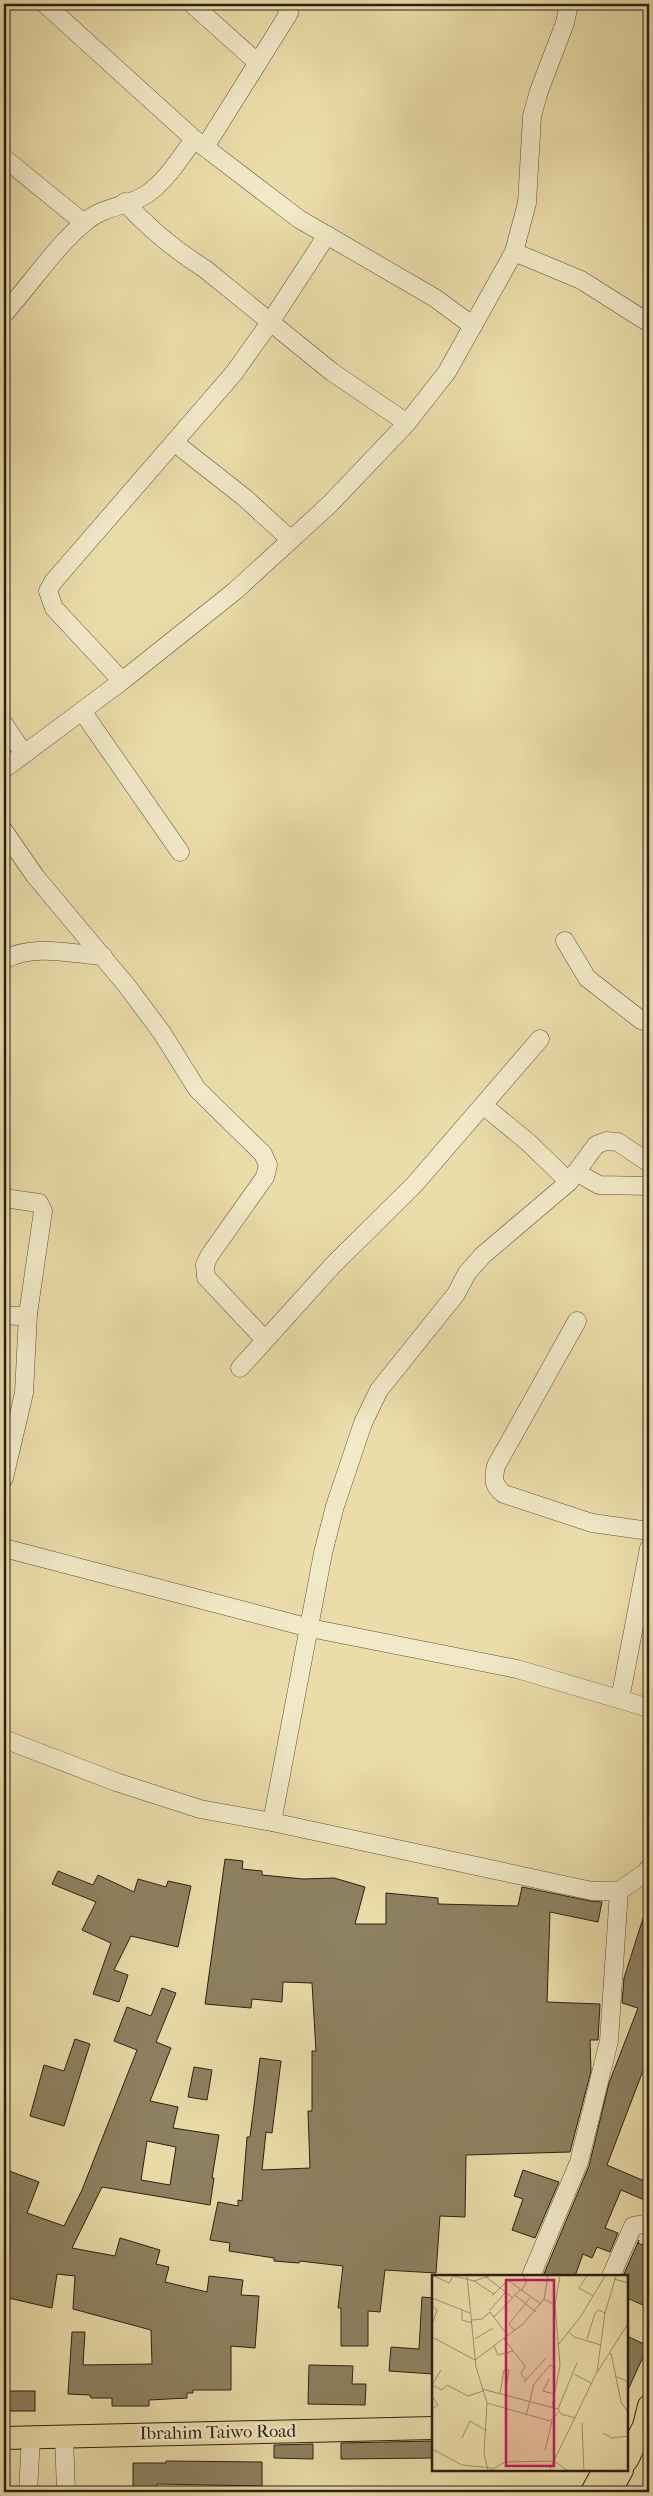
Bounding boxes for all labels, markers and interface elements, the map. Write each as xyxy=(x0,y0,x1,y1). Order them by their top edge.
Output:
inset map xyxy=(432,2275,628,2471)
street label: Ibrahim Taiwo Road xyxy=(140,2421,297,2444)

